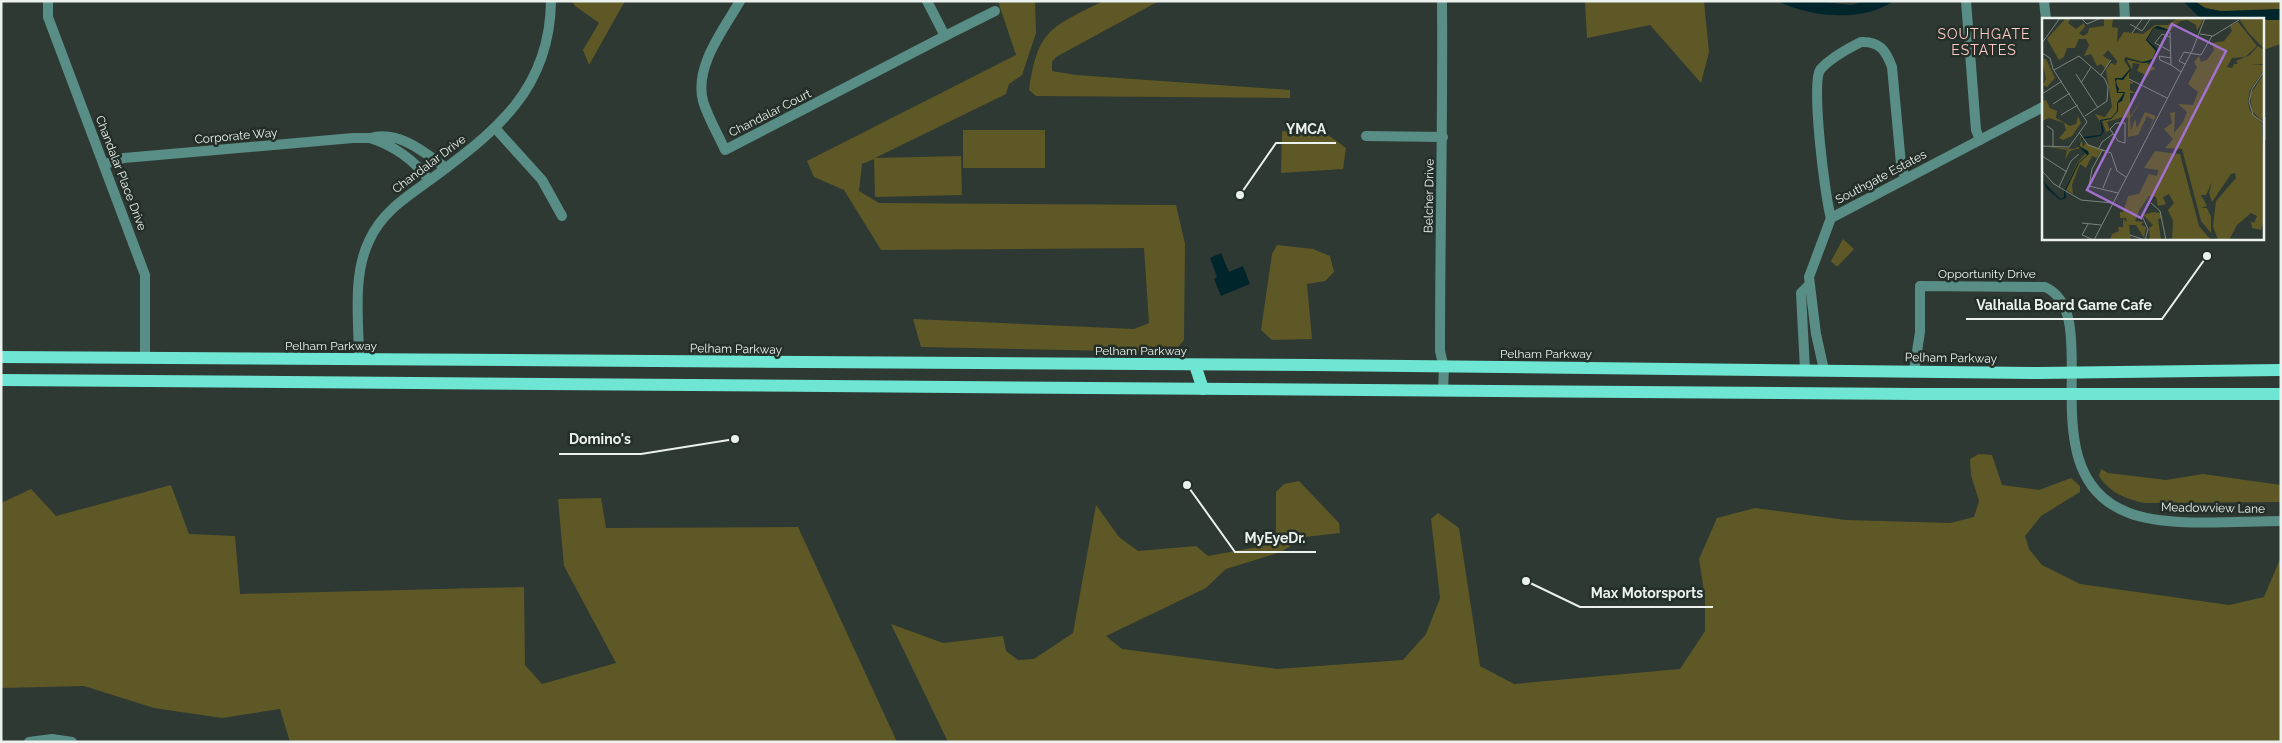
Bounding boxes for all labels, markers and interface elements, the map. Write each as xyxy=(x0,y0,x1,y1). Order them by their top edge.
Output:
inset map xyxy=(2042,18,2264,240)
district label: SOUTHGATE ESTATES xyxy=(1937,26,2031,58)
street label: Chandalar Court xyxy=(727,86,813,140)
street label: Chandalar Place Drive xyxy=(93,113,149,233)
callout: YMCA xyxy=(1276,114,1336,143)
text: YMCA xyxy=(1286,121,1327,137)
street label: Corporate Way xyxy=(194,125,279,147)
street label: Chandalar Drive xyxy=(390,132,468,196)
street label: Southgate Estates xyxy=(1833,147,1929,207)
street label: Belcher Drive xyxy=(1421,159,1437,233)
street label: Opportunity Drive xyxy=(1938,267,2036,281)
callout: Valhalla Board Game Cafe xyxy=(1966,290,2162,319)
text: Valhalla Board Game Cafe xyxy=(1976,297,2152,313)
street label: Pelham Parkway xyxy=(285,339,378,353)
street label: Pelham Parkway xyxy=(690,341,783,357)
street label: Pelham Parkway xyxy=(1095,344,1188,358)
street label: Pelham Parkway xyxy=(1500,347,1593,361)
street label: Pelham Parkway xyxy=(1905,350,1998,366)
callout: Domino's xyxy=(559,425,641,454)
text: Domino's xyxy=(569,431,631,447)
street label: Meadowview Lane xyxy=(2161,500,2265,516)
callout: MyEyeDr. xyxy=(1235,523,1316,552)
text: MyEyeDr. xyxy=(1244,530,1306,546)
callout: Max Motorsports xyxy=(1580,578,1713,607)
text: Max Motorsports xyxy=(1591,585,1703,601)

